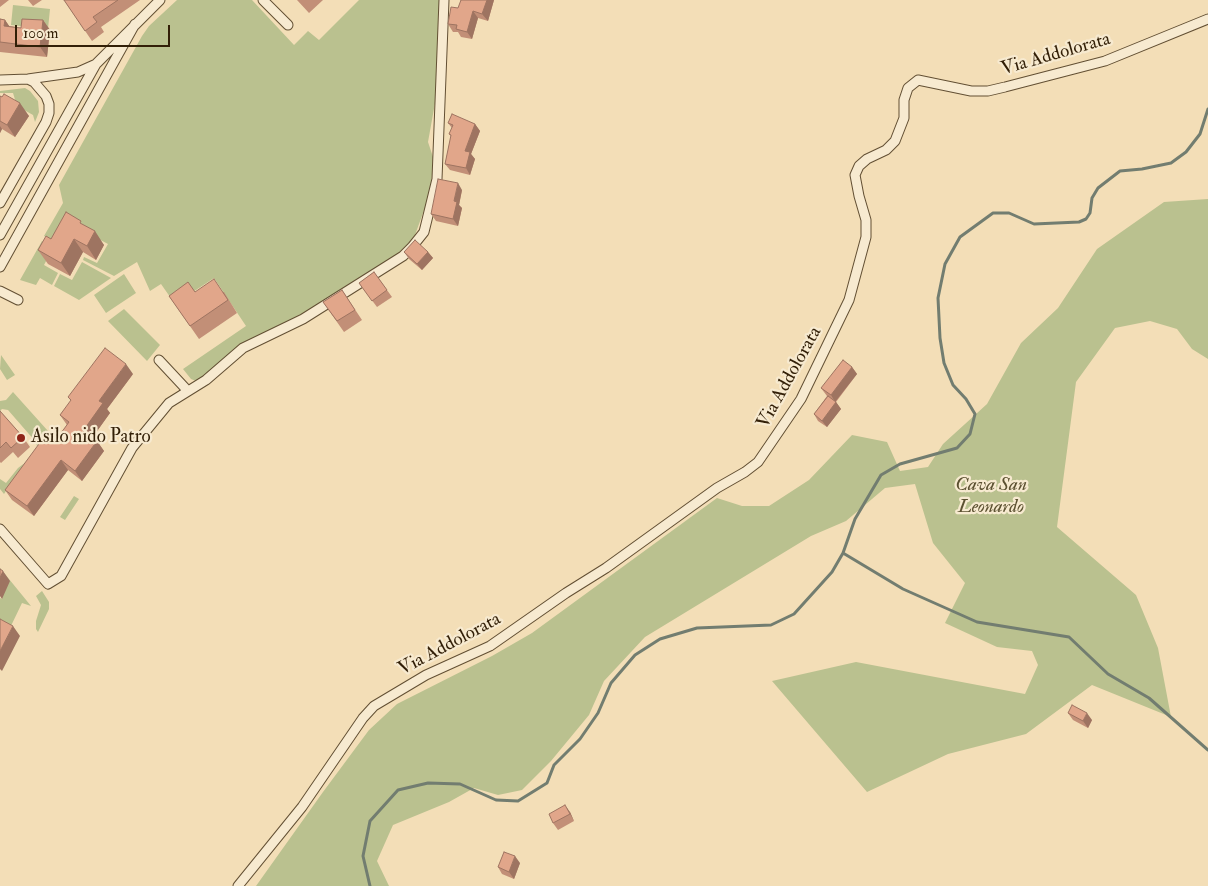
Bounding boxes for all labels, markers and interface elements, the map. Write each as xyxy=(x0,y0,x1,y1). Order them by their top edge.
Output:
scale bar xyxy=(18,15,172,47)
text: 100 m xyxy=(23,24,58,43)
street label: Via Addolorata xyxy=(999,28,1113,82)
street label: Via Addolorata xyxy=(753,323,827,433)
place label: Asilo nido Patro xyxy=(31,427,151,449)
marker: Asilo nido Patro xyxy=(15,432,27,444)
park label: Cava San Leonardo xyxy=(955,475,1027,519)
street label: Via Addolorata xyxy=(395,608,505,682)

